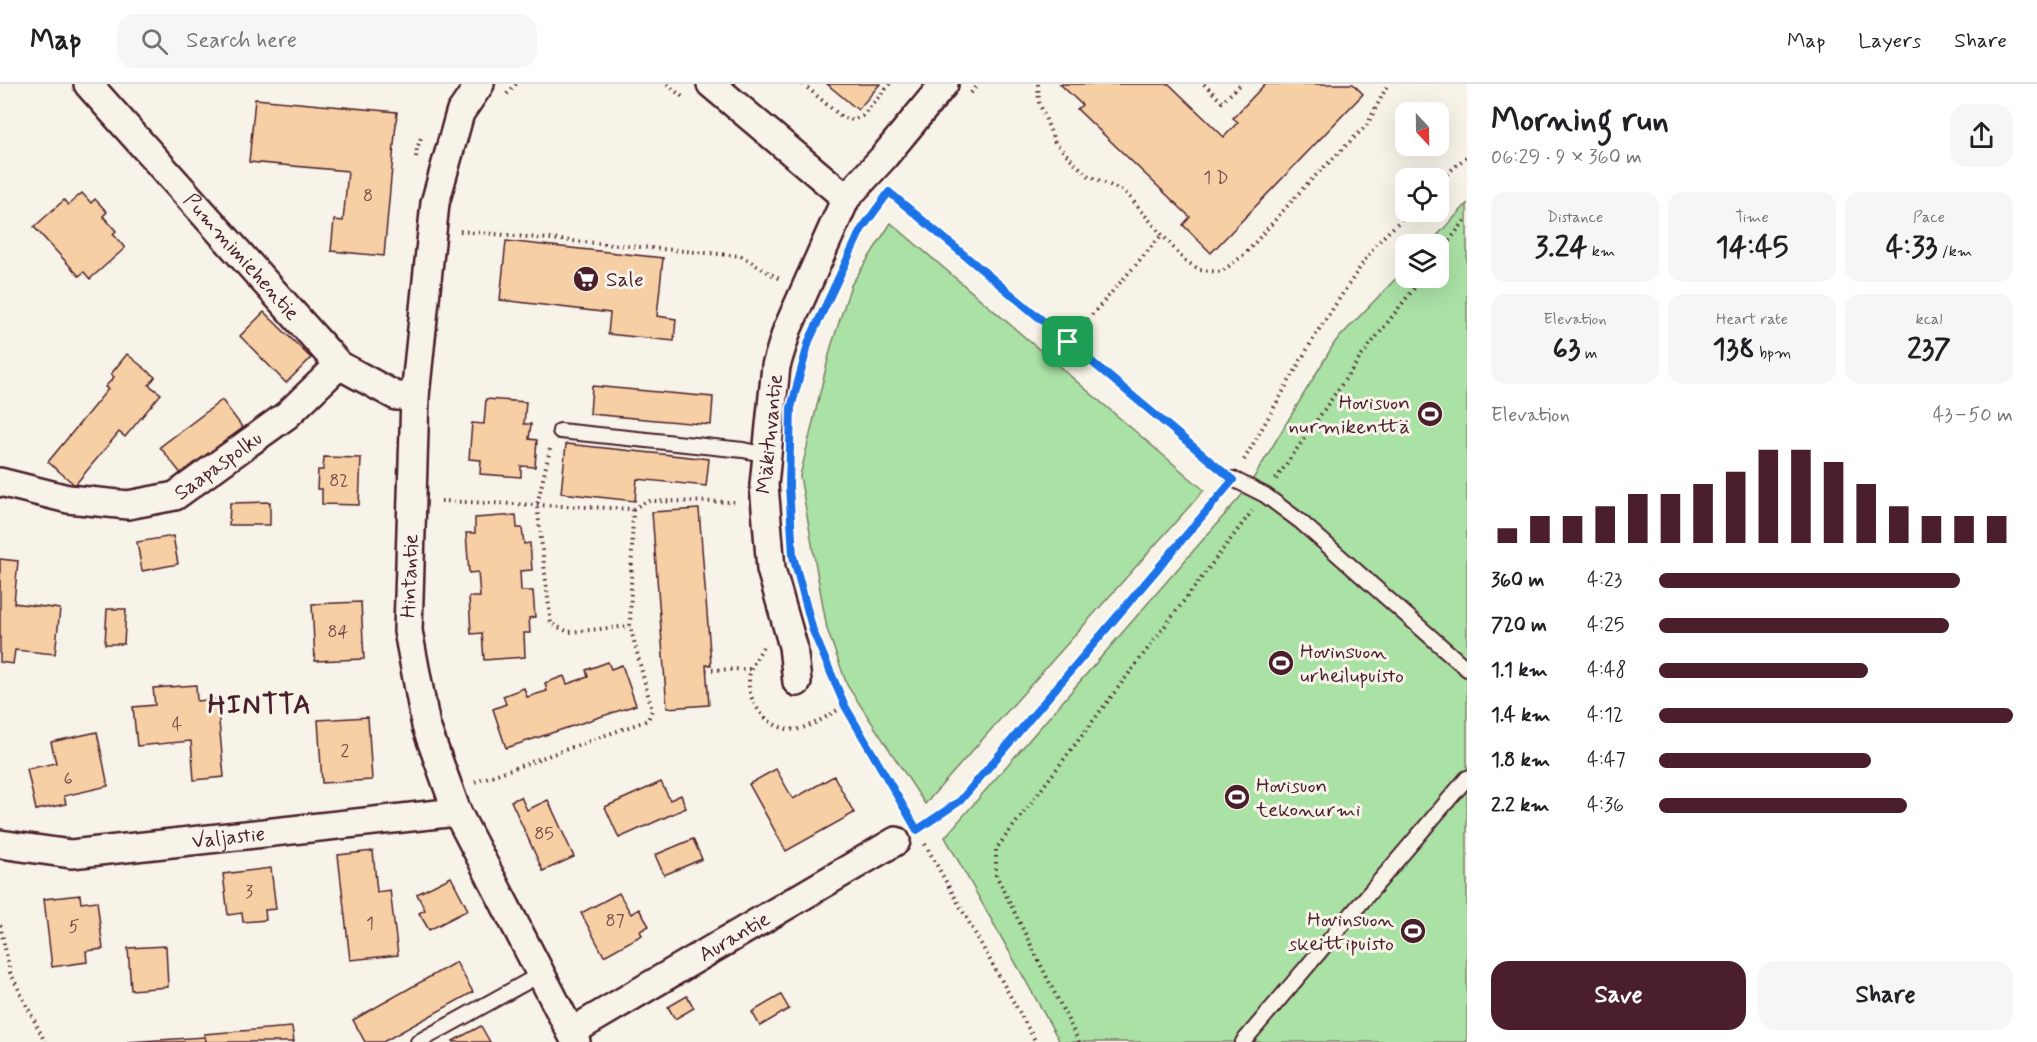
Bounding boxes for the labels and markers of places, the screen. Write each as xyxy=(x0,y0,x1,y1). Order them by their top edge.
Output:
supermarket icon: Sale xyxy=(571,264,601,294)
place label: Sale xyxy=(606,266,644,294)
pin xyxy=(1042,316,1093,367)
place label: Hovisuon nurmikenttä xyxy=(1288,389,1410,441)
sports icon: Hovisuon nurmikenttä xyxy=(1415,399,1445,429)
place label: Hovinsuon urheilupuisto xyxy=(1300,638,1404,690)
sports icon: Hovinsuon urheilupuisto xyxy=(1266,648,1296,678)
place label: Hovisuon tekonurmi xyxy=(1255,772,1361,824)
sports icon: Hovisuon tekonurmi xyxy=(1222,782,1252,812)
place label: Hovinsuon skeittipuisto xyxy=(1288,906,1395,958)
sports icon: Hovinsuon skeittipuisto xyxy=(1398,916,1428,946)

